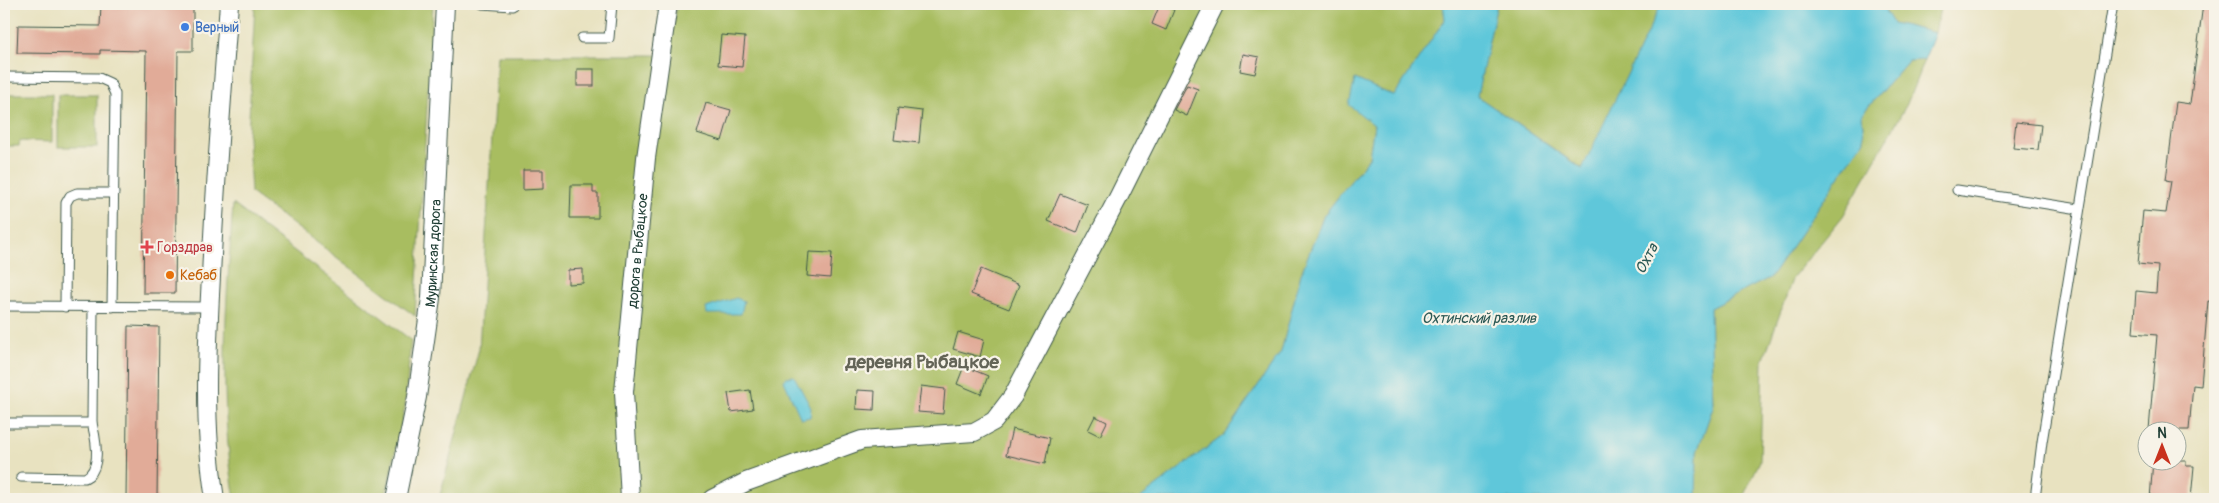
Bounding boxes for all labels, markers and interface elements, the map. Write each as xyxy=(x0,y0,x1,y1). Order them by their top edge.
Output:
place label: Верный xyxy=(195,19,239,36)
marker: Верный xyxy=(179,21,191,33)
street label: дорога в Рыбацкое xyxy=(623,192,651,309)
street label: Муринская дорога xyxy=(421,199,444,308)
place label: Горздрав xyxy=(157,239,213,256)
water label: Охта xyxy=(1631,240,1663,277)
marker: Горздрав xyxy=(141,241,153,253)
place label: Кебаб xyxy=(180,267,217,284)
marker: Кебаб xyxy=(164,269,176,281)
water label: Охтинский разлив xyxy=(1422,309,1537,328)
district label: деревня Рыбацкое xyxy=(844,350,999,374)
north arrow xyxy=(2136,420,2186,470)
text: N xyxy=(2157,425,2167,442)

